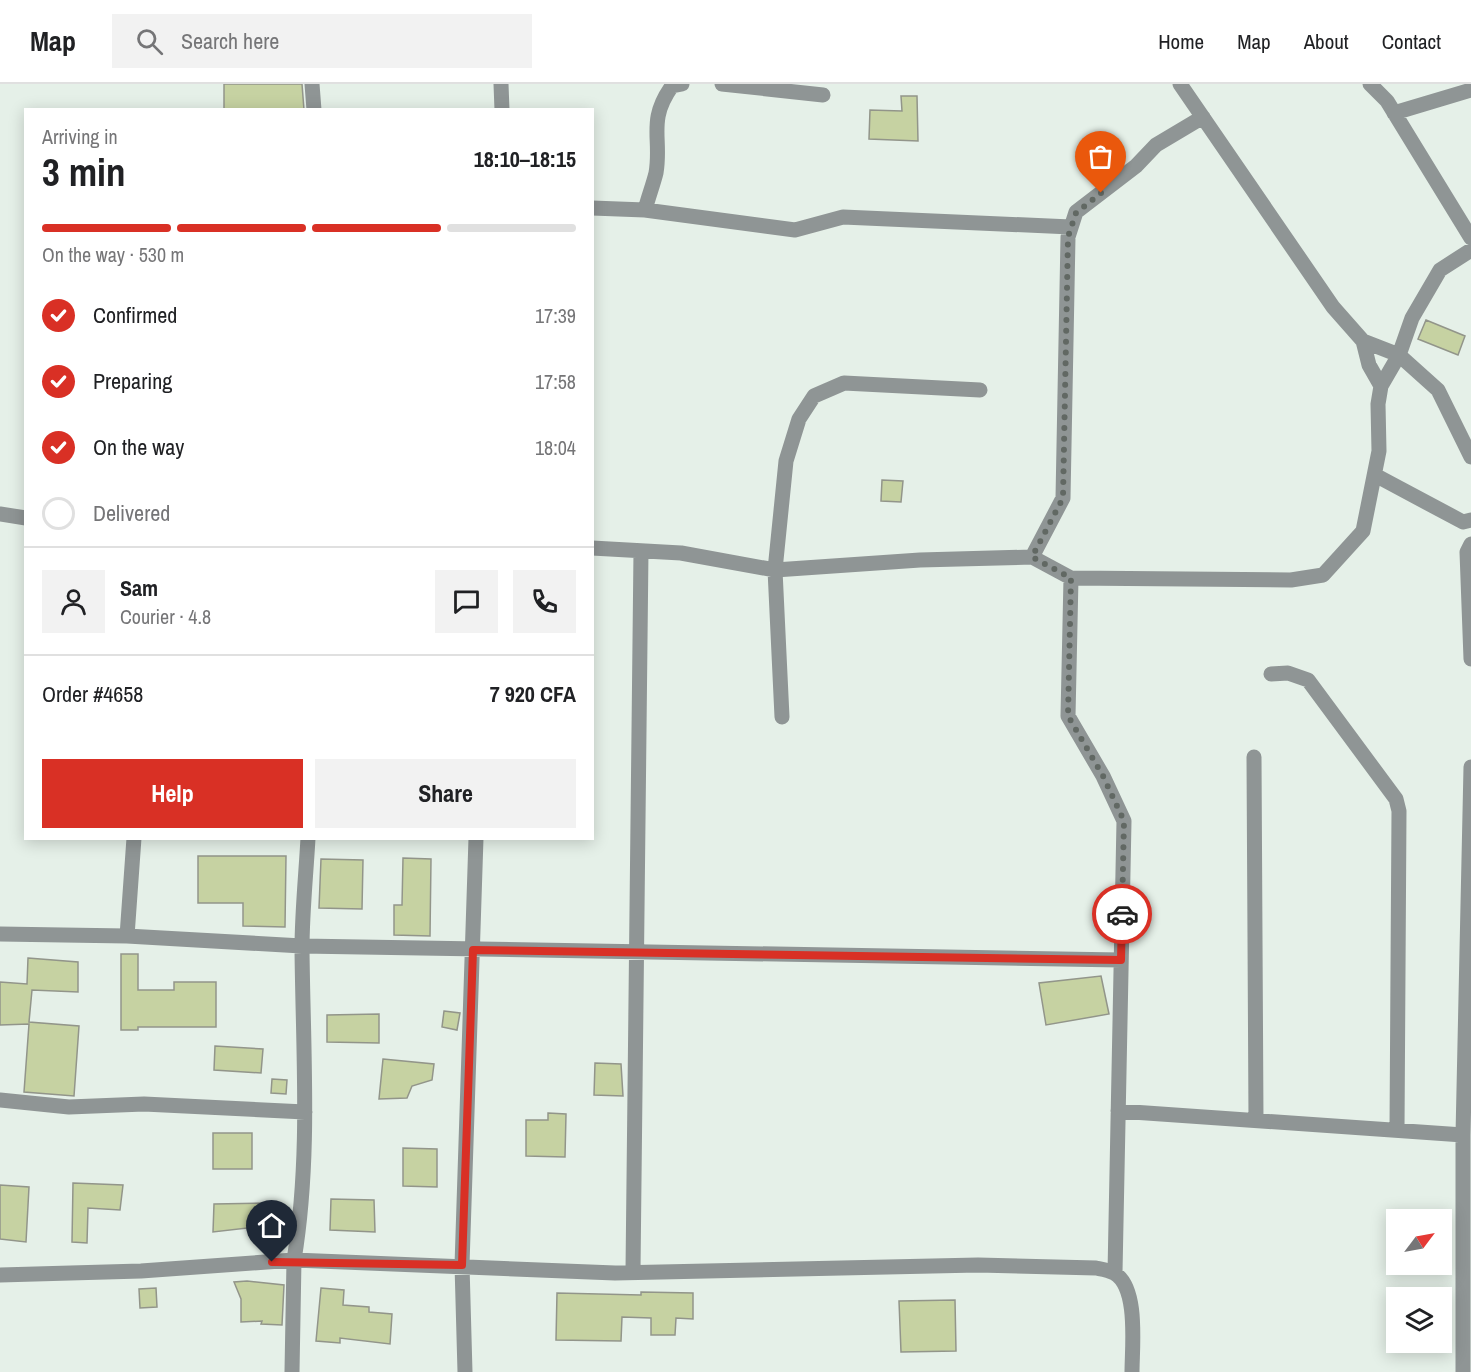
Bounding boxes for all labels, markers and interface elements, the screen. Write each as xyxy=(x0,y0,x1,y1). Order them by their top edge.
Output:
search box xyxy=(112,14,532,68)
text: Map xyxy=(30,22,76,60)
icon: search xyxy=(133,25,166,58)
text: Search here xyxy=(181,26,279,56)
text: Home xyxy=(1158,27,1204,56)
text: Map xyxy=(1237,27,1271,56)
text: About xyxy=(1304,27,1349,56)
text: Contact xyxy=(1382,27,1441,56)
text: Arriving in xyxy=(42,123,118,150)
pin xyxy=(1075,131,1126,193)
icon: bag xyxy=(1084,140,1117,173)
text: 18:10–18:15 xyxy=(474,144,576,174)
text: 3 min xyxy=(42,146,126,198)
text: On the way · 530 m xyxy=(42,241,184,268)
icon: check xyxy=(42,299,75,332)
text: Confirmed xyxy=(93,300,177,330)
text: 17:39 xyxy=(535,302,576,329)
icon: check xyxy=(42,365,75,398)
text: Preparing xyxy=(93,366,172,396)
text: 17:58 xyxy=(535,368,576,395)
icon: check xyxy=(42,431,75,464)
text: On the way xyxy=(93,432,184,462)
text: 18:04 xyxy=(535,434,576,461)
text: Delivered xyxy=(93,498,170,528)
button: person xyxy=(42,570,105,633)
button: chat xyxy=(435,570,498,633)
button: phone xyxy=(513,570,576,633)
text: Sam xyxy=(120,573,158,603)
text: Courier · 4.8 xyxy=(120,603,211,630)
text: Order #4658 xyxy=(42,679,143,709)
text: 7 920 CFA xyxy=(490,679,576,709)
button: Help xyxy=(42,759,303,828)
button: Share xyxy=(315,759,576,828)
courier xyxy=(1092,884,1152,944)
icon: car xyxy=(1106,898,1139,931)
pin xyxy=(246,1200,297,1262)
icon: home xyxy=(255,1209,288,1242)
north arrow xyxy=(1386,1209,1452,1275)
map controls xyxy=(1386,1209,1452,1353)
button: layers xyxy=(1386,1287,1452,1353)

